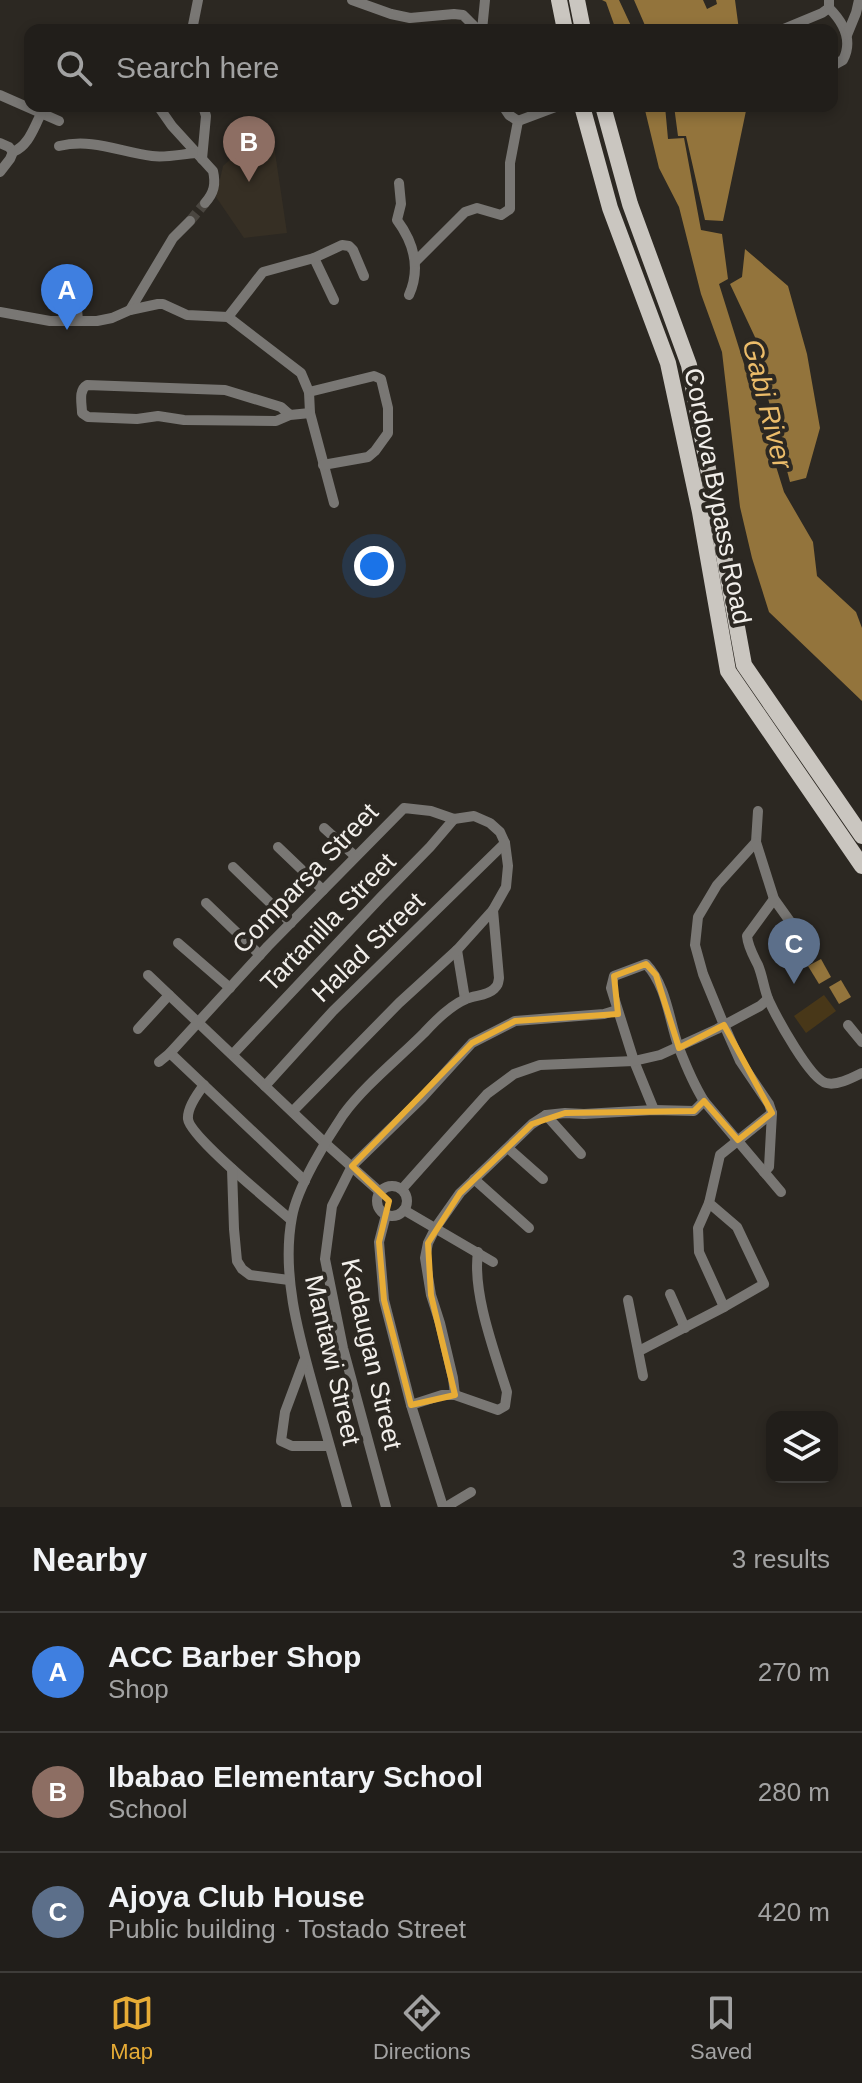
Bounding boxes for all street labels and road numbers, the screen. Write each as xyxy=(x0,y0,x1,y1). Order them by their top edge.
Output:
street label: Cordova Bypass Road xyxy=(678,365,758,627)
street label: Comparsa Street xyxy=(226,796,385,959)
street label: Tartanilla Street xyxy=(254,846,402,997)
street label: Halad Street xyxy=(306,885,431,1008)
street label: Kadaugan Street xyxy=(335,1256,409,1453)
street label: Mantawi Street xyxy=(299,1272,367,1449)

